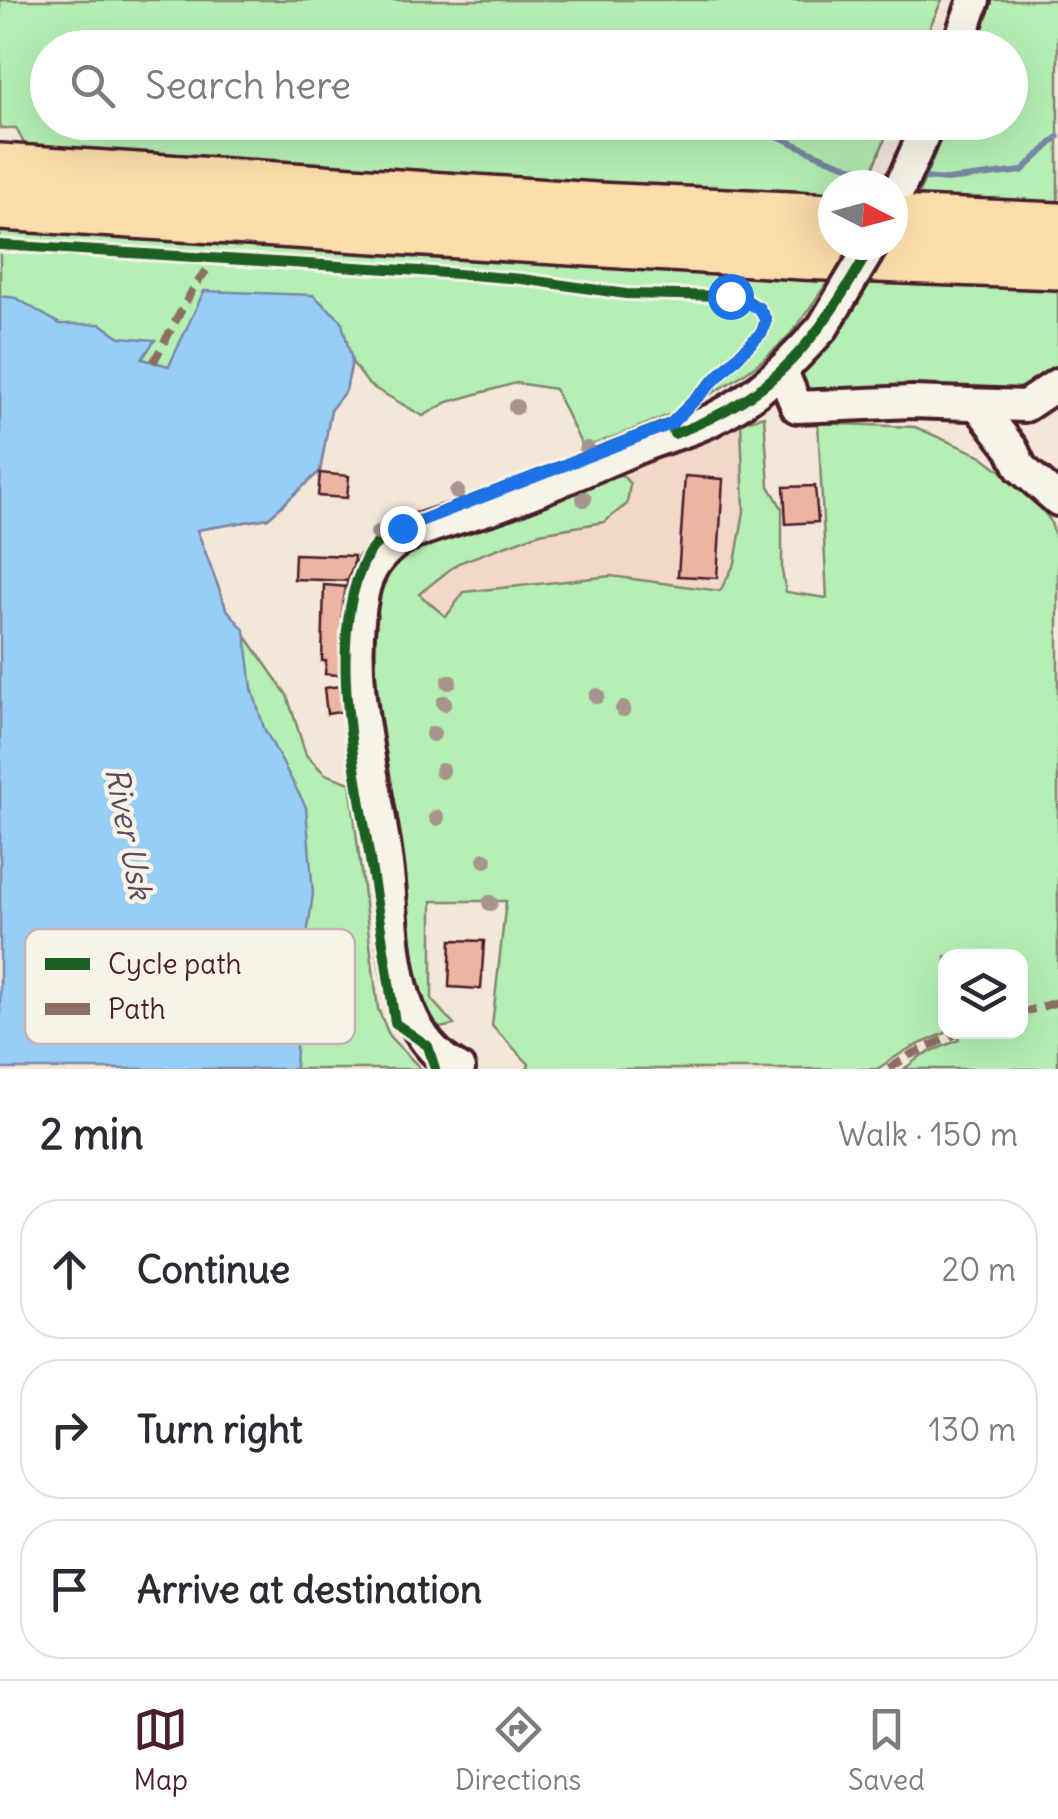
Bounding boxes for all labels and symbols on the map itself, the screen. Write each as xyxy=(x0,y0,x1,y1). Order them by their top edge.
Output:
north arrow xyxy=(818,170,908,260)
route start xyxy=(708,274,754,320)
route end xyxy=(380,506,426,552)
water label: River Usk xyxy=(96,764,162,905)
legend xyxy=(25,929,355,1044)
text: Cycle path xyxy=(108,946,242,982)
text: Path xyxy=(108,991,166,1027)

